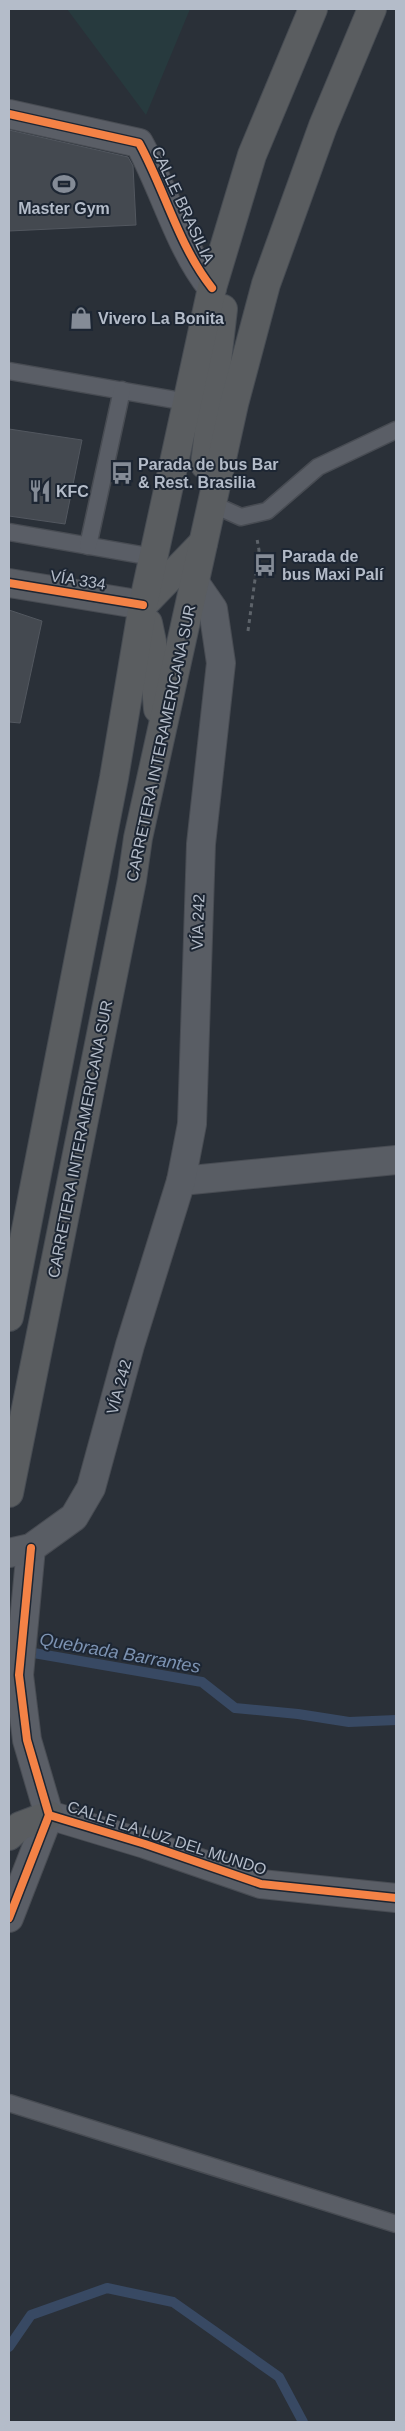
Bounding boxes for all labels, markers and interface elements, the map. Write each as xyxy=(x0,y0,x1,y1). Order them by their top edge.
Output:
street label: CALLE BRASILIA xyxy=(148,144,218,267)
sports icon: Master Gym xyxy=(51,171,77,197)
place label: Master Gym xyxy=(18,200,110,217)
shop icon: Vivero La Bonita xyxy=(68,305,94,331)
place label: Vivero La Bonita xyxy=(98,310,224,327)
place label: Parada de bus Bar & Rest. Brasilia xyxy=(138,456,279,491)
bus stop icon: Parada de bus Bar & Rest. Brasilia xyxy=(109,460,135,486)
restaurant icon: KFC xyxy=(27,478,53,504)
place label: KFC xyxy=(56,483,89,500)
place label: Parada de bus Maxi Palí xyxy=(282,548,384,583)
bus stop icon: Parada de bus Maxi Palí xyxy=(252,552,278,578)
street label: VÍA 334 xyxy=(49,566,107,593)
street label: CARRETERA INTERAMERICANA SUR xyxy=(123,603,199,883)
street label: VÍA 242 xyxy=(188,894,207,950)
street label: CARRETERA INTERAMERICANA SUR xyxy=(45,999,115,1279)
street label: VÍA 242 xyxy=(103,1357,134,1416)
water label: Quebrada Barrantes xyxy=(38,1629,202,1677)
street label: CALLE LA LUZ DEL MUNDO xyxy=(65,1798,269,1878)

